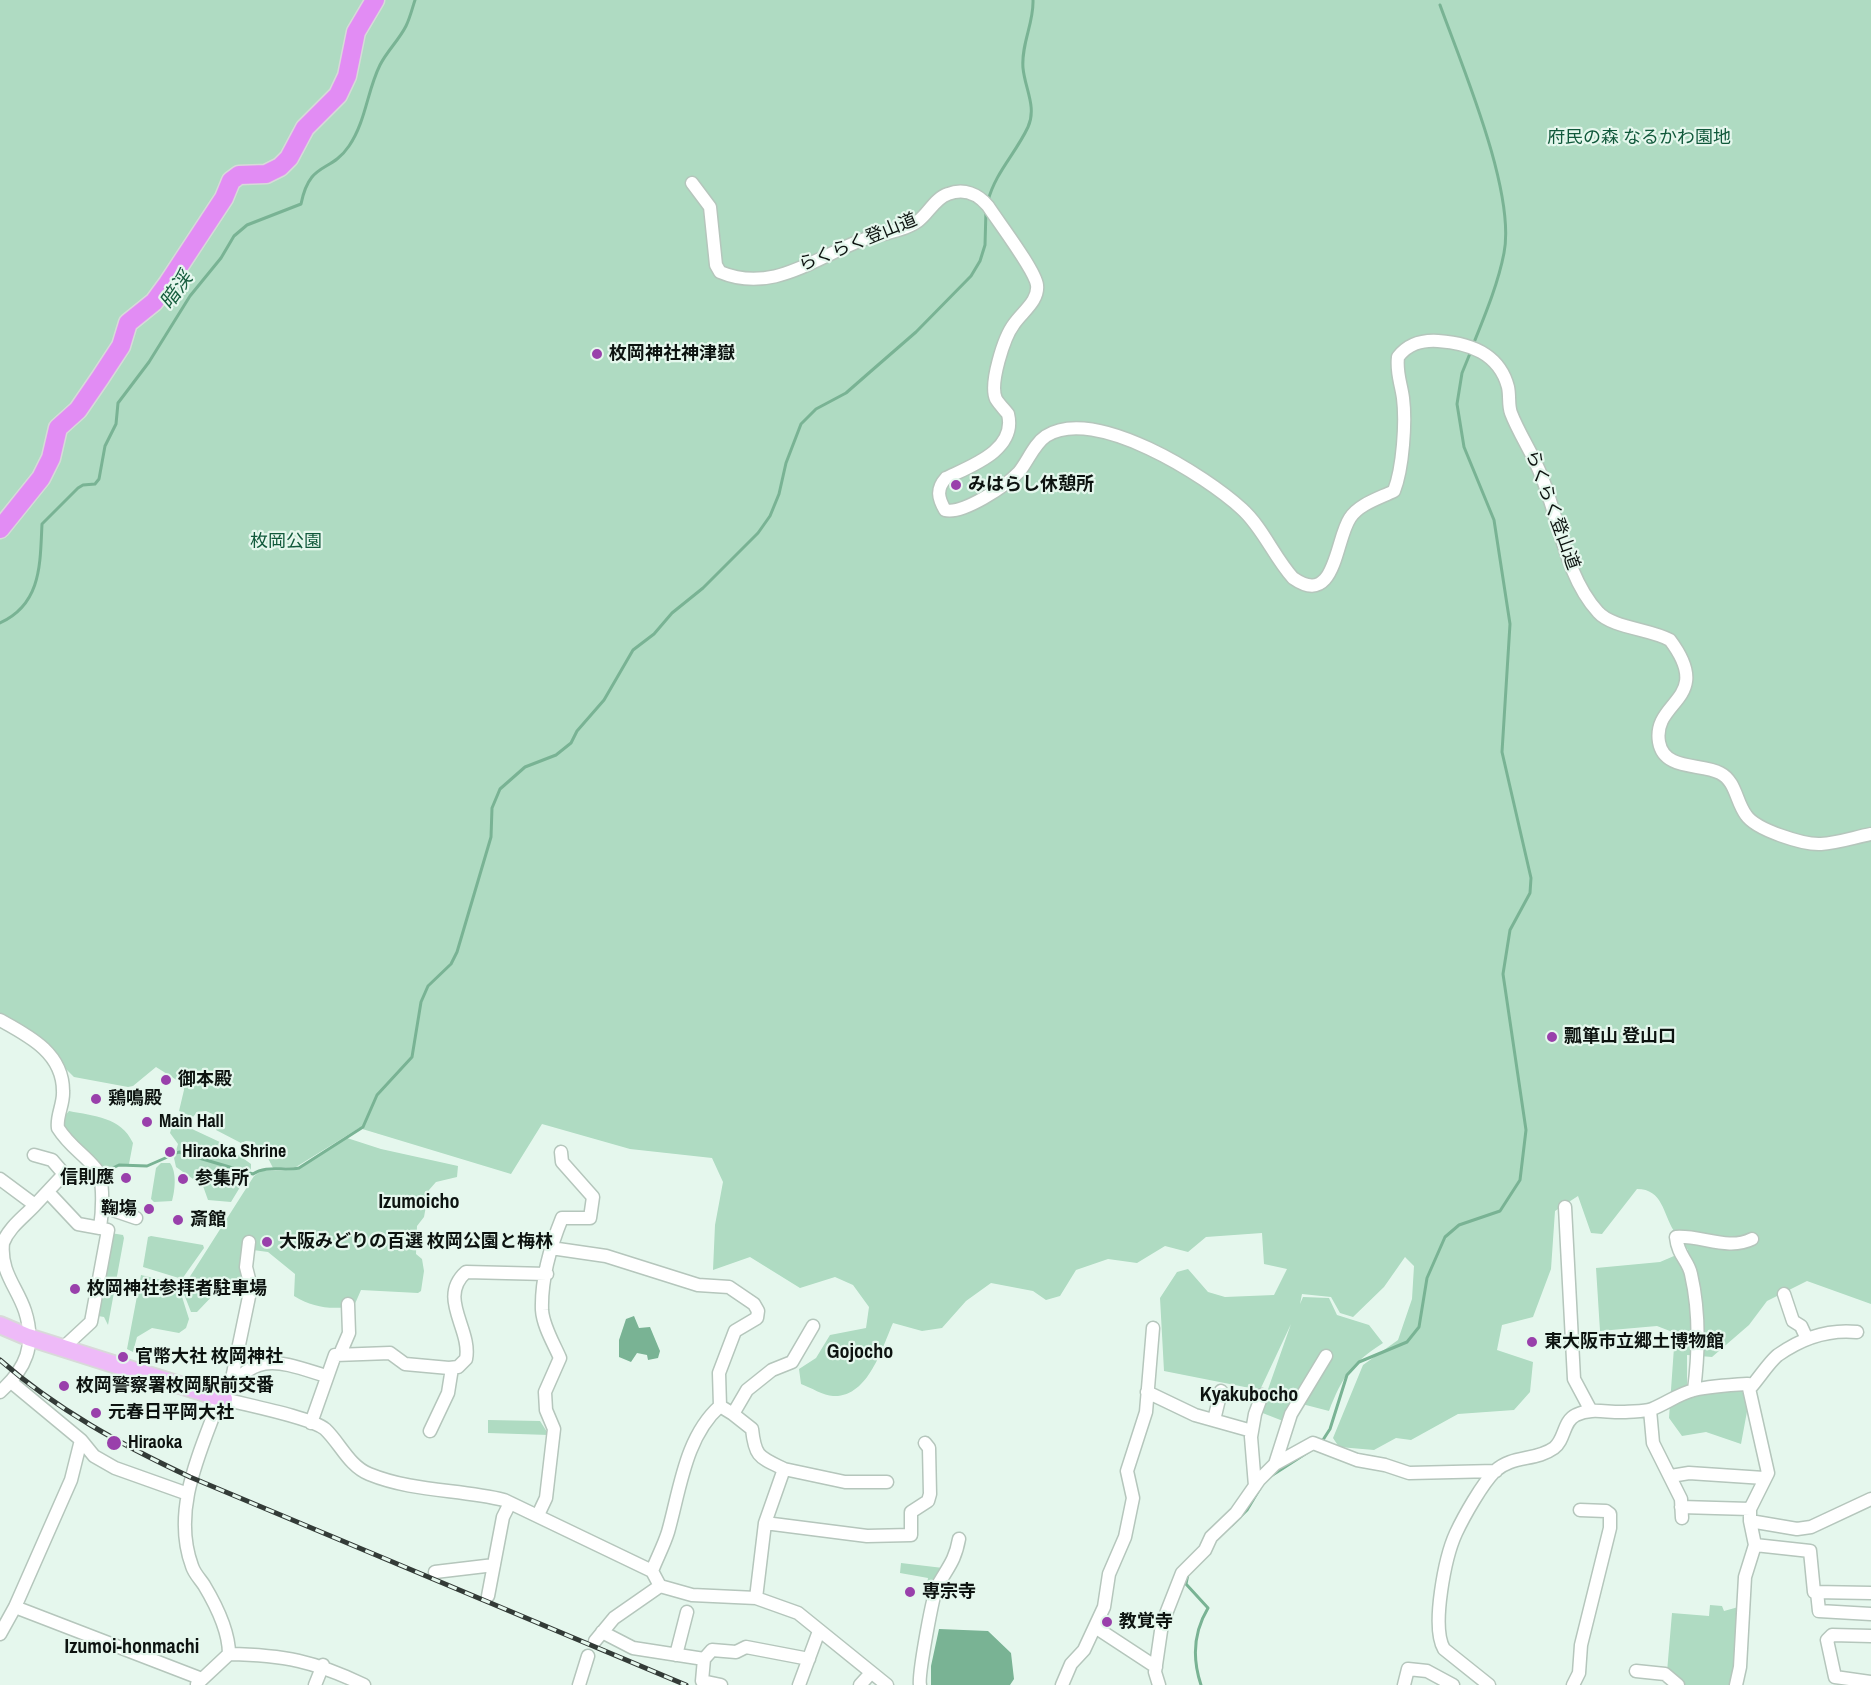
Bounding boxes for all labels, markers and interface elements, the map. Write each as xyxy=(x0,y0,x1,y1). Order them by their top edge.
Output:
park label: 府民の森 なるかわ園地 xyxy=(1547,127,1731,149)
street label: らくらく登山道 xyxy=(796,209,920,277)
water label: 暗渓 xyxy=(156,268,198,314)
place label: 枚岡神社神津嶽 xyxy=(609,343,735,365)
marker: 枚岡神社神津嶽 xyxy=(590,347,604,361)
street label: らくらく登山道 xyxy=(1520,447,1584,573)
place label: みはらし休憩所 xyxy=(968,474,1094,496)
marker: みはらし休憩所 xyxy=(949,478,963,492)
park label: 枚岡公園 xyxy=(250,531,322,553)
place label: 瓢箪山 登山口 xyxy=(1564,1026,1676,1048)
marker: 瓢箪山 登山口 xyxy=(1545,1030,1559,1044)
place label: 御本殿 xyxy=(178,1069,232,1091)
marker: 御本殿 xyxy=(159,1073,173,1087)
place label: 鶏鳴殿 xyxy=(108,1088,162,1110)
marker: 鶏鳴殿 xyxy=(89,1092,103,1106)
place label: Main Hall xyxy=(159,1111,224,1133)
marker: Main Hall xyxy=(140,1115,154,1129)
place label: Hiraoka Shrine xyxy=(182,1141,286,1163)
marker: Hiraoka Shrine xyxy=(163,1145,177,1159)
place label: 信則應 xyxy=(60,1167,114,1189)
place label: 参集所 xyxy=(195,1168,249,1190)
marker: 信則應 xyxy=(119,1171,133,1185)
marker: 参集所 xyxy=(176,1172,190,1186)
district label: Izumoicho xyxy=(378,1191,460,1215)
place label: 鞠塲 xyxy=(101,1198,137,1220)
marker: 鞠塲 xyxy=(142,1202,156,1216)
place label: 斎館 xyxy=(190,1209,226,1231)
marker: 斎館 xyxy=(171,1213,185,1227)
place label: 大阪みどりの百選 枚岡公園と梅林 xyxy=(279,1231,553,1253)
marker: 大阪みどりの百選 枚岡公園と梅林 xyxy=(260,1235,274,1249)
place label: 枚岡神社参拝者駐車場 xyxy=(87,1278,267,1300)
marker: 枚岡神社参拝者駐車場 xyxy=(68,1282,82,1296)
place label: 東大阪市立郷土博物館 xyxy=(1544,1331,1724,1353)
marker: 東大阪市立郷土博物館 xyxy=(1525,1335,1539,1349)
district label: Gojocho xyxy=(827,1341,893,1365)
place label: 官幣大社 枚岡神社 xyxy=(135,1346,283,1368)
marker: 官幣大社 枚岡神社 xyxy=(116,1350,130,1364)
place label: 枚岡警察署枚岡駅前交番 xyxy=(76,1375,274,1397)
marker: 枚岡警察署枚岡駅前交番 xyxy=(57,1379,71,1393)
district label: Kyakubocho xyxy=(1200,1384,1298,1408)
place label: 元春日平岡大社 xyxy=(108,1402,234,1424)
marker: 元春日平岡大社 xyxy=(89,1406,103,1420)
place label: Hiraoka xyxy=(128,1432,182,1454)
marker: Hiraoka xyxy=(105,1434,123,1452)
place label: 専宗寺 xyxy=(922,1581,976,1603)
marker: 専宗寺 xyxy=(903,1585,917,1599)
place label: 教覚寺 xyxy=(1119,1611,1173,1633)
marker: 教覚寺 xyxy=(1100,1615,1114,1629)
district label: Izumoi-honmachi xyxy=(65,1636,199,1660)

